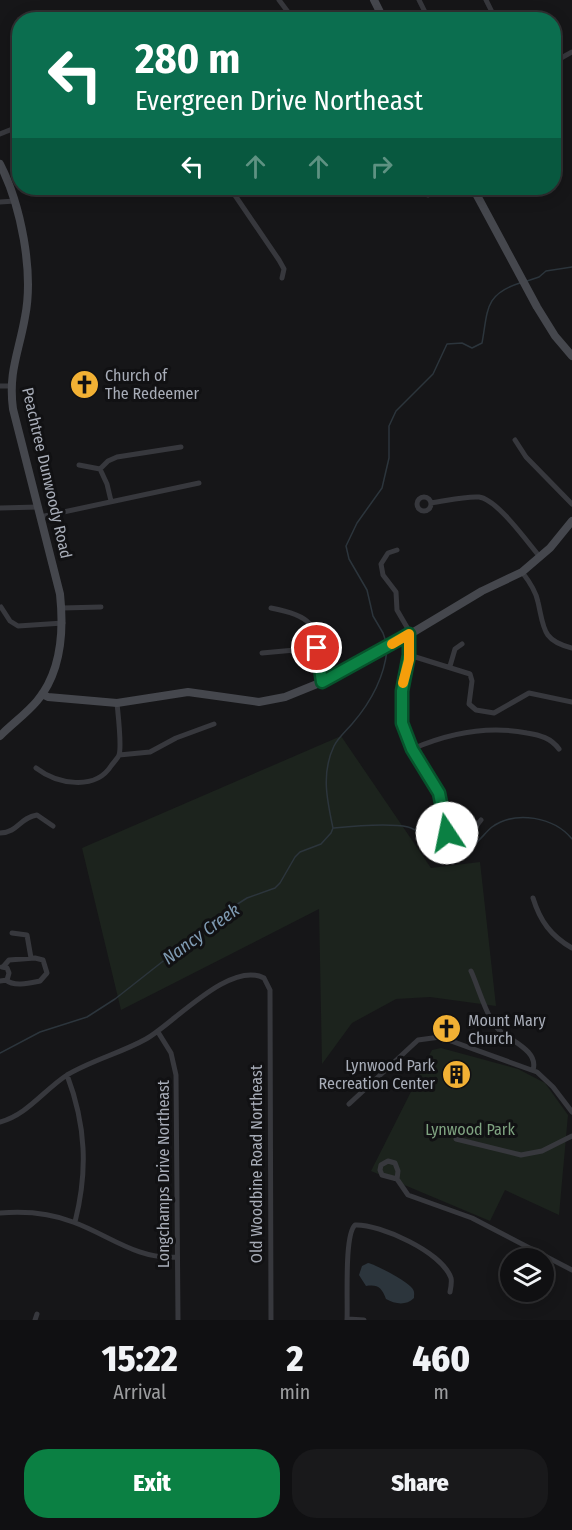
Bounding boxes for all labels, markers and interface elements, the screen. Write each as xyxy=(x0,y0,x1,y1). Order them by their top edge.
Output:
text: 280 m xyxy=(135,34,240,84)
icon: left xyxy=(36,36,114,114)
text: Evergreen Drive Northeast xyxy=(135,85,423,117)
icon: left xyxy=(176,150,209,183)
icon: ahead xyxy=(239,150,272,183)
icon: ahead xyxy=(302,150,335,183)
icon: right xyxy=(365,150,398,183)
place label: Church of The Redeemer xyxy=(105,366,199,403)
church icon: Church of The Redeemer xyxy=(68,368,100,400)
street label: Peachtree Dunwoody Road xyxy=(18,386,76,560)
pin xyxy=(291,622,342,673)
icon: arrive xyxy=(300,631,333,664)
position arrow xyxy=(415,801,479,865)
water label: Nancy Creek xyxy=(158,899,244,969)
place label: Mount Mary Church xyxy=(468,1011,546,1048)
church icon: Mount Mary Church xyxy=(431,1013,463,1045)
place label: Lynwood Park Recreation Center xyxy=(319,1056,436,1093)
building icon: Lynwood Park Recreation Center xyxy=(440,1058,472,1090)
street label: Old Woodbine Road Northeast xyxy=(247,1064,266,1263)
street label: Longchamps Drive Northeast xyxy=(154,1079,173,1268)
park label: Lynwood Park xyxy=(425,1120,515,1139)
map controls xyxy=(500,1248,554,1302)
button: layers xyxy=(500,1248,554,1302)
text: 15:22 xyxy=(102,1337,178,1381)
text: 2 xyxy=(286,1337,303,1381)
text: 460 xyxy=(412,1337,470,1381)
text: Arrival xyxy=(113,1380,166,1404)
text: min xyxy=(279,1380,310,1404)
text: m xyxy=(433,1380,449,1404)
button: Exit xyxy=(24,1449,280,1518)
button: Share xyxy=(292,1449,548,1518)

